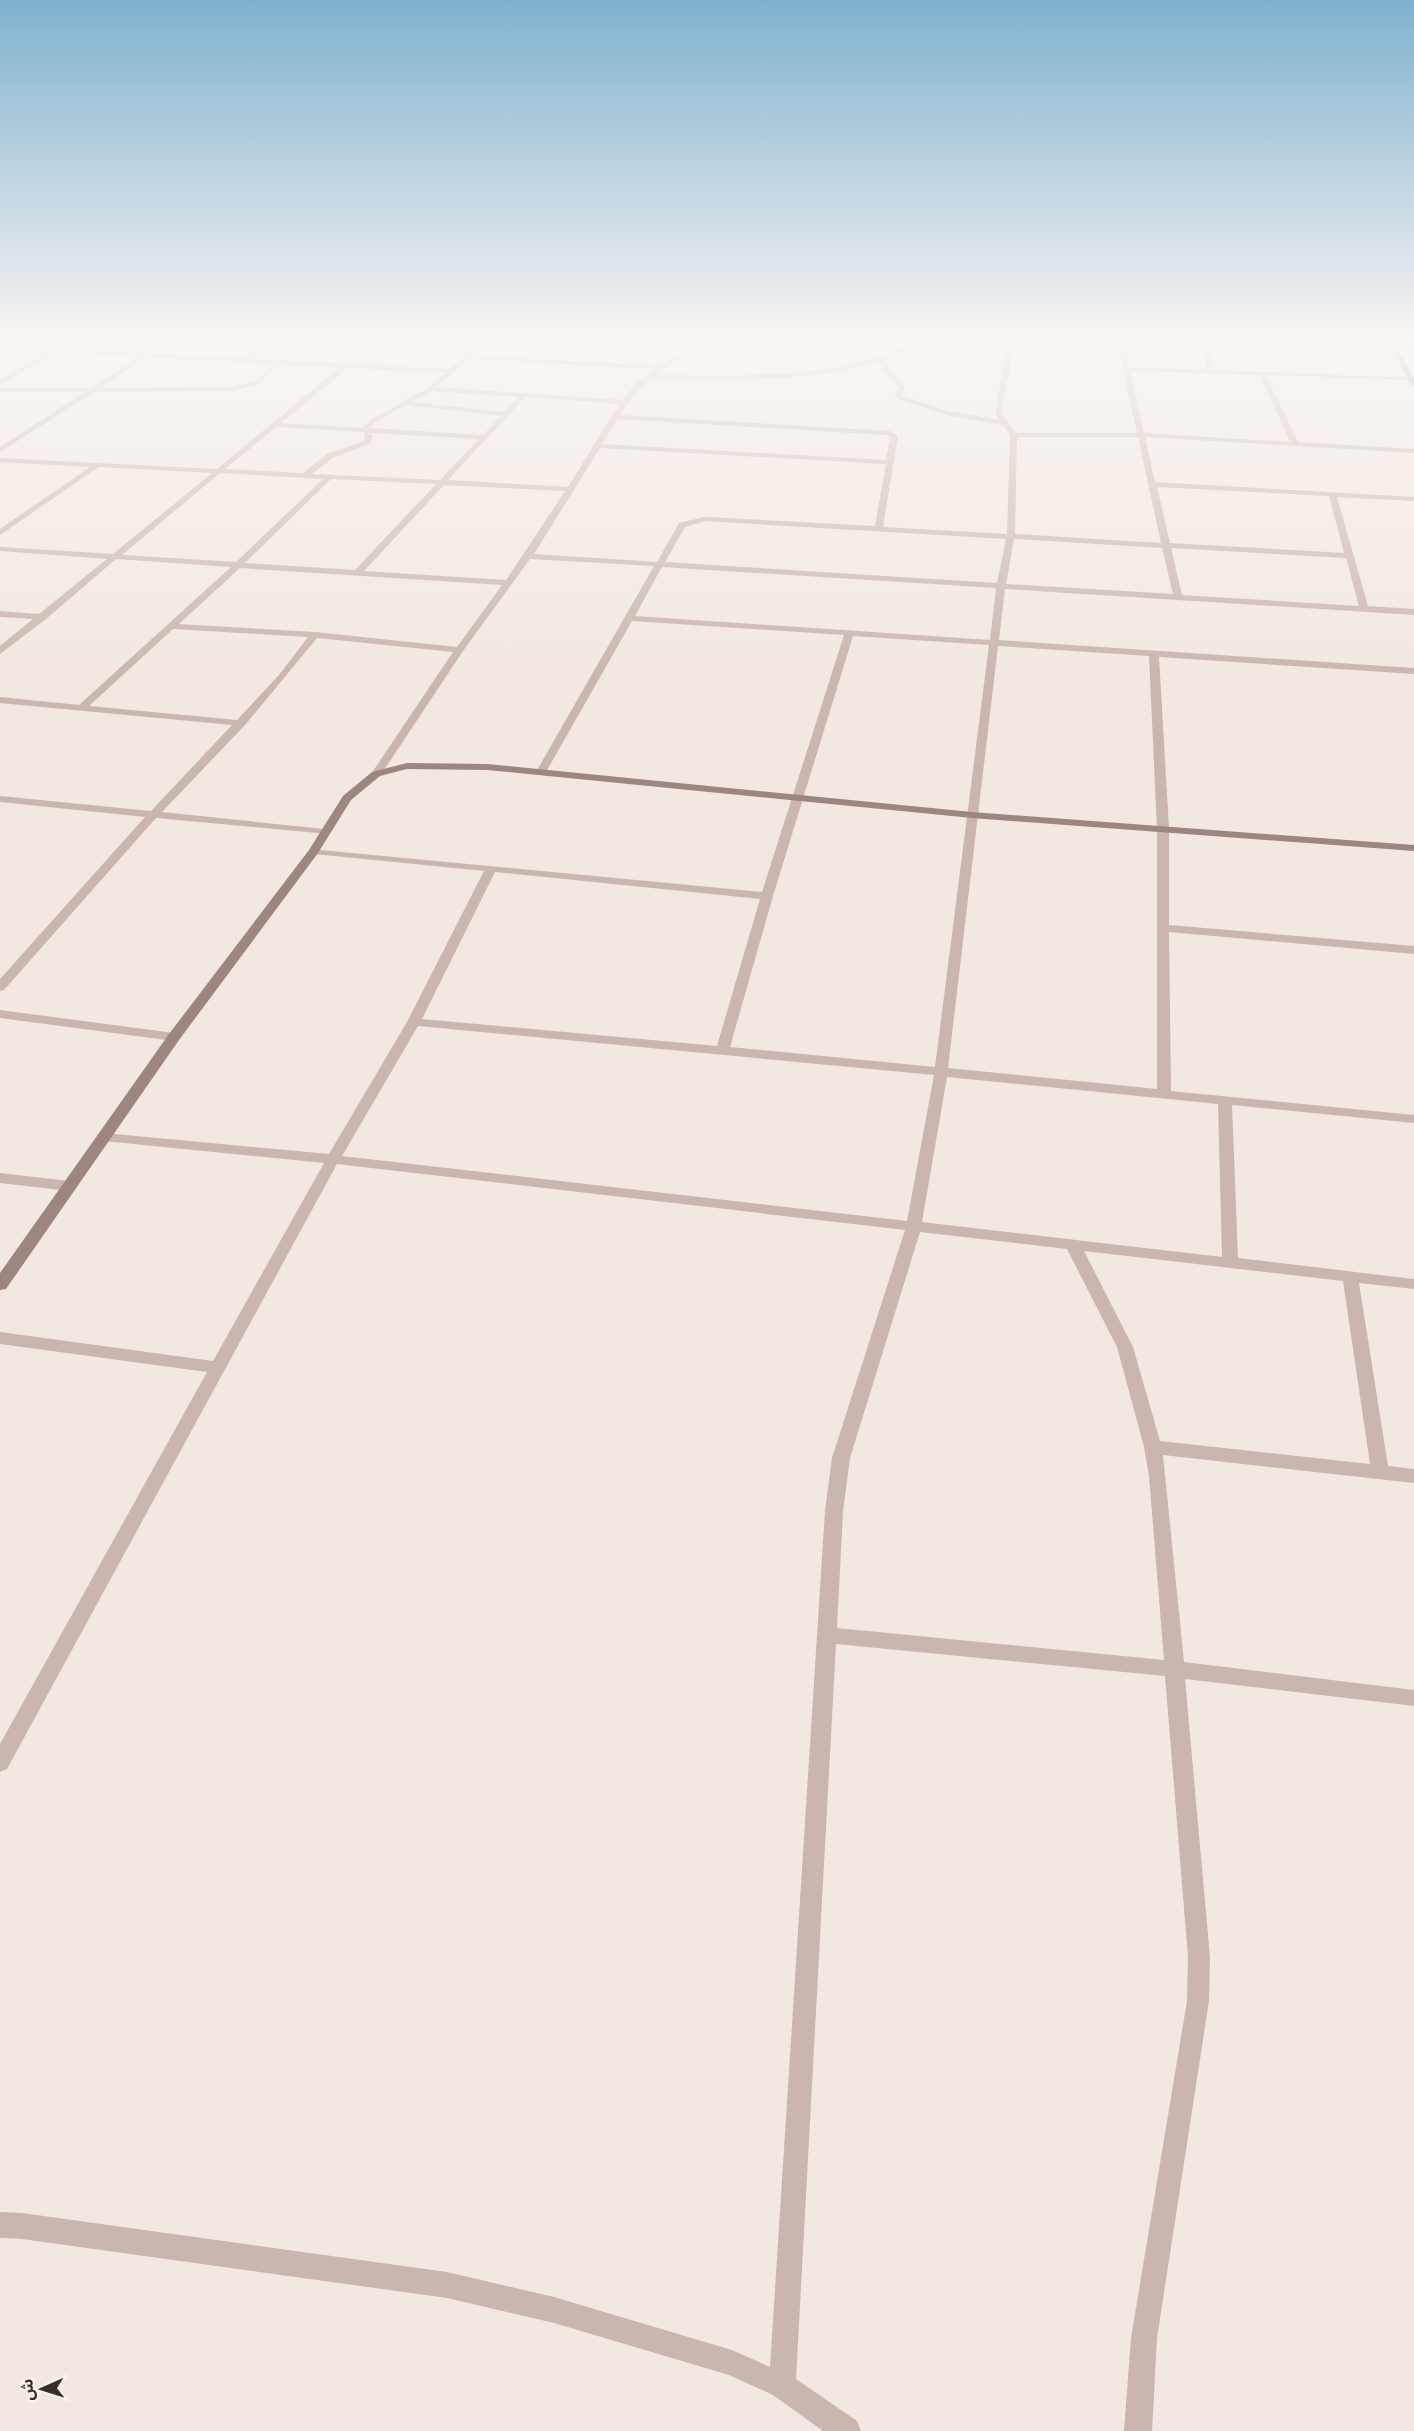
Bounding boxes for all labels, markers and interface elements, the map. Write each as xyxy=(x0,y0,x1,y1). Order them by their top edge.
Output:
north arrow xyxy=(12,2359,72,2419)
text: ش xyxy=(17,2378,38,2401)

